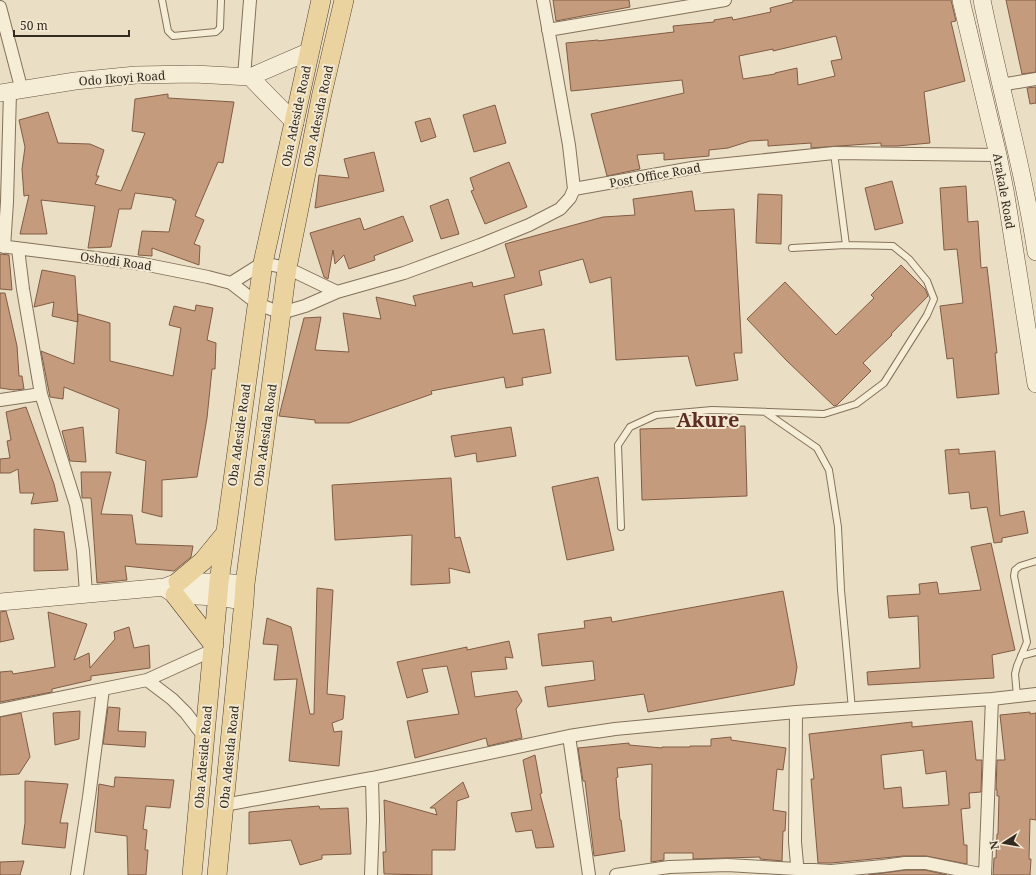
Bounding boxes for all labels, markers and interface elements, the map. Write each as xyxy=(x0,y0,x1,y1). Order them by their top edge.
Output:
scale bar xyxy=(14,12,129,38)
text: 50 m xyxy=(20,17,48,34)
street label: Oba Adeside Road xyxy=(277,63,315,168)
street label: Oba Adesida Road xyxy=(299,63,337,168)
street label: Odo Ikoyi Road xyxy=(78,66,167,90)
street label: Arakale Road xyxy=(989,152,1019,231)
street label: Post Office Road xyxy=(608,159,703,191)
street label: Oshodi Road xyxy=(79,248,154,275)
street label: Oba Adeside Road xyxy=(223,382,255,487)
street label: Oba Adesida Road xyxy=(249,382,281,487)
district label: Akure xyxy=(676,406,740,433)
street label: Oba Adeside Road xyxy=(190,704,216,809)
street label: Oba Adesida Road xyxy=(215,704,243,809)
north arrow xyxy=(984,823,1024,863)
text: N xyxy=(985,839,1002,851)

